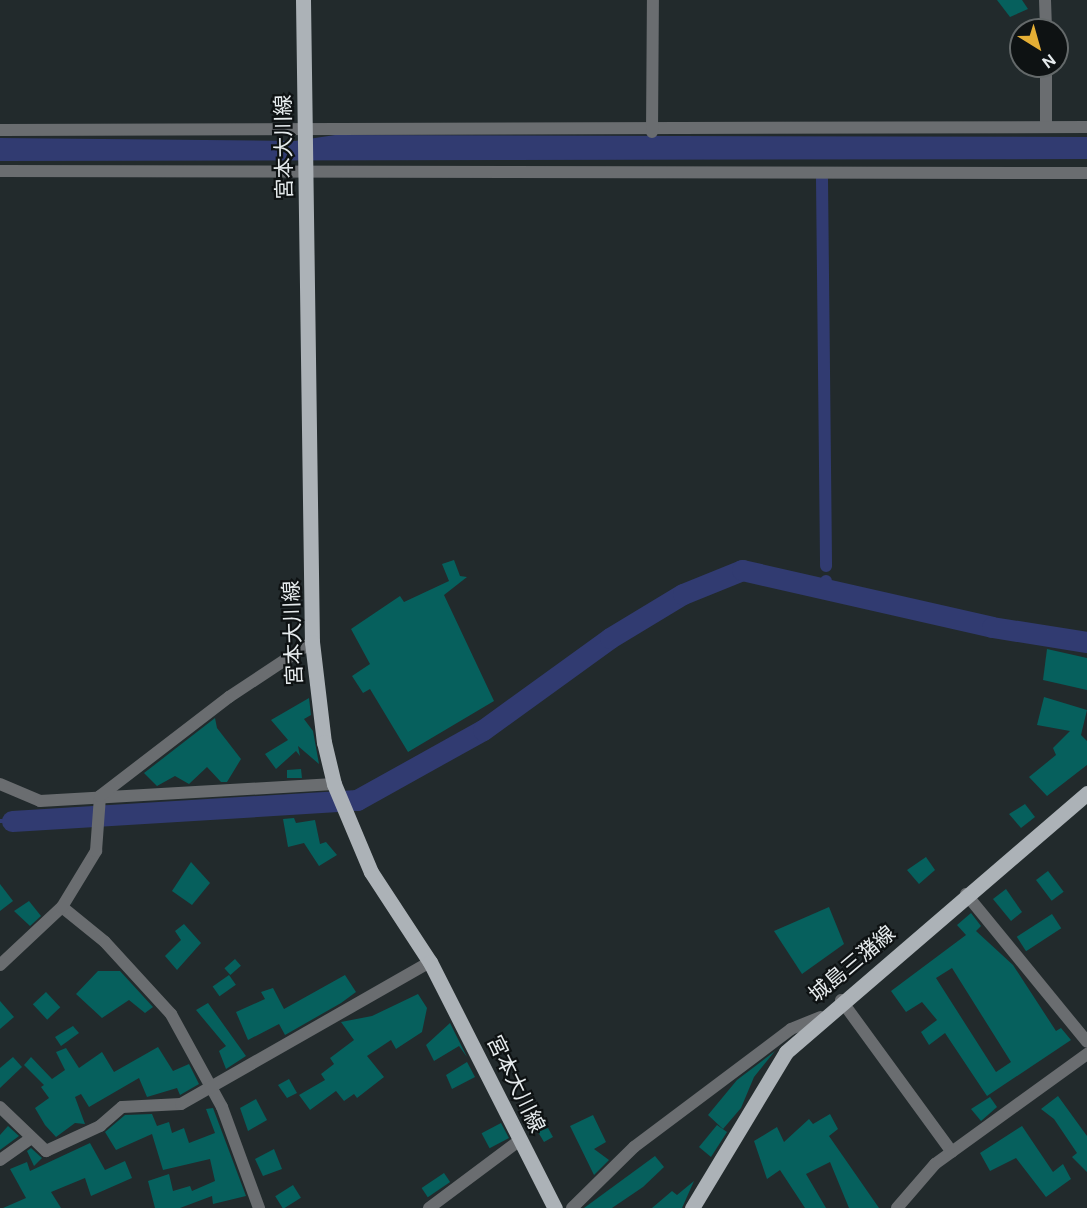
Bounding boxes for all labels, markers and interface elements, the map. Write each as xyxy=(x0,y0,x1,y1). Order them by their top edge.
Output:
north arrow xyxy=(1009,18,1069,78)
text: N xyxy=(1038,49,1060,73)
street label: 宮本大川線 xyxy=(270,94,298,200)
street label: 宮本大川線 xyxy=(279,580,307,686)
street label: 城島三潴線 xyxy=(804,921,900,1007)
street label: 宮本大川線 xyxy=(482,1031,550,1137)

